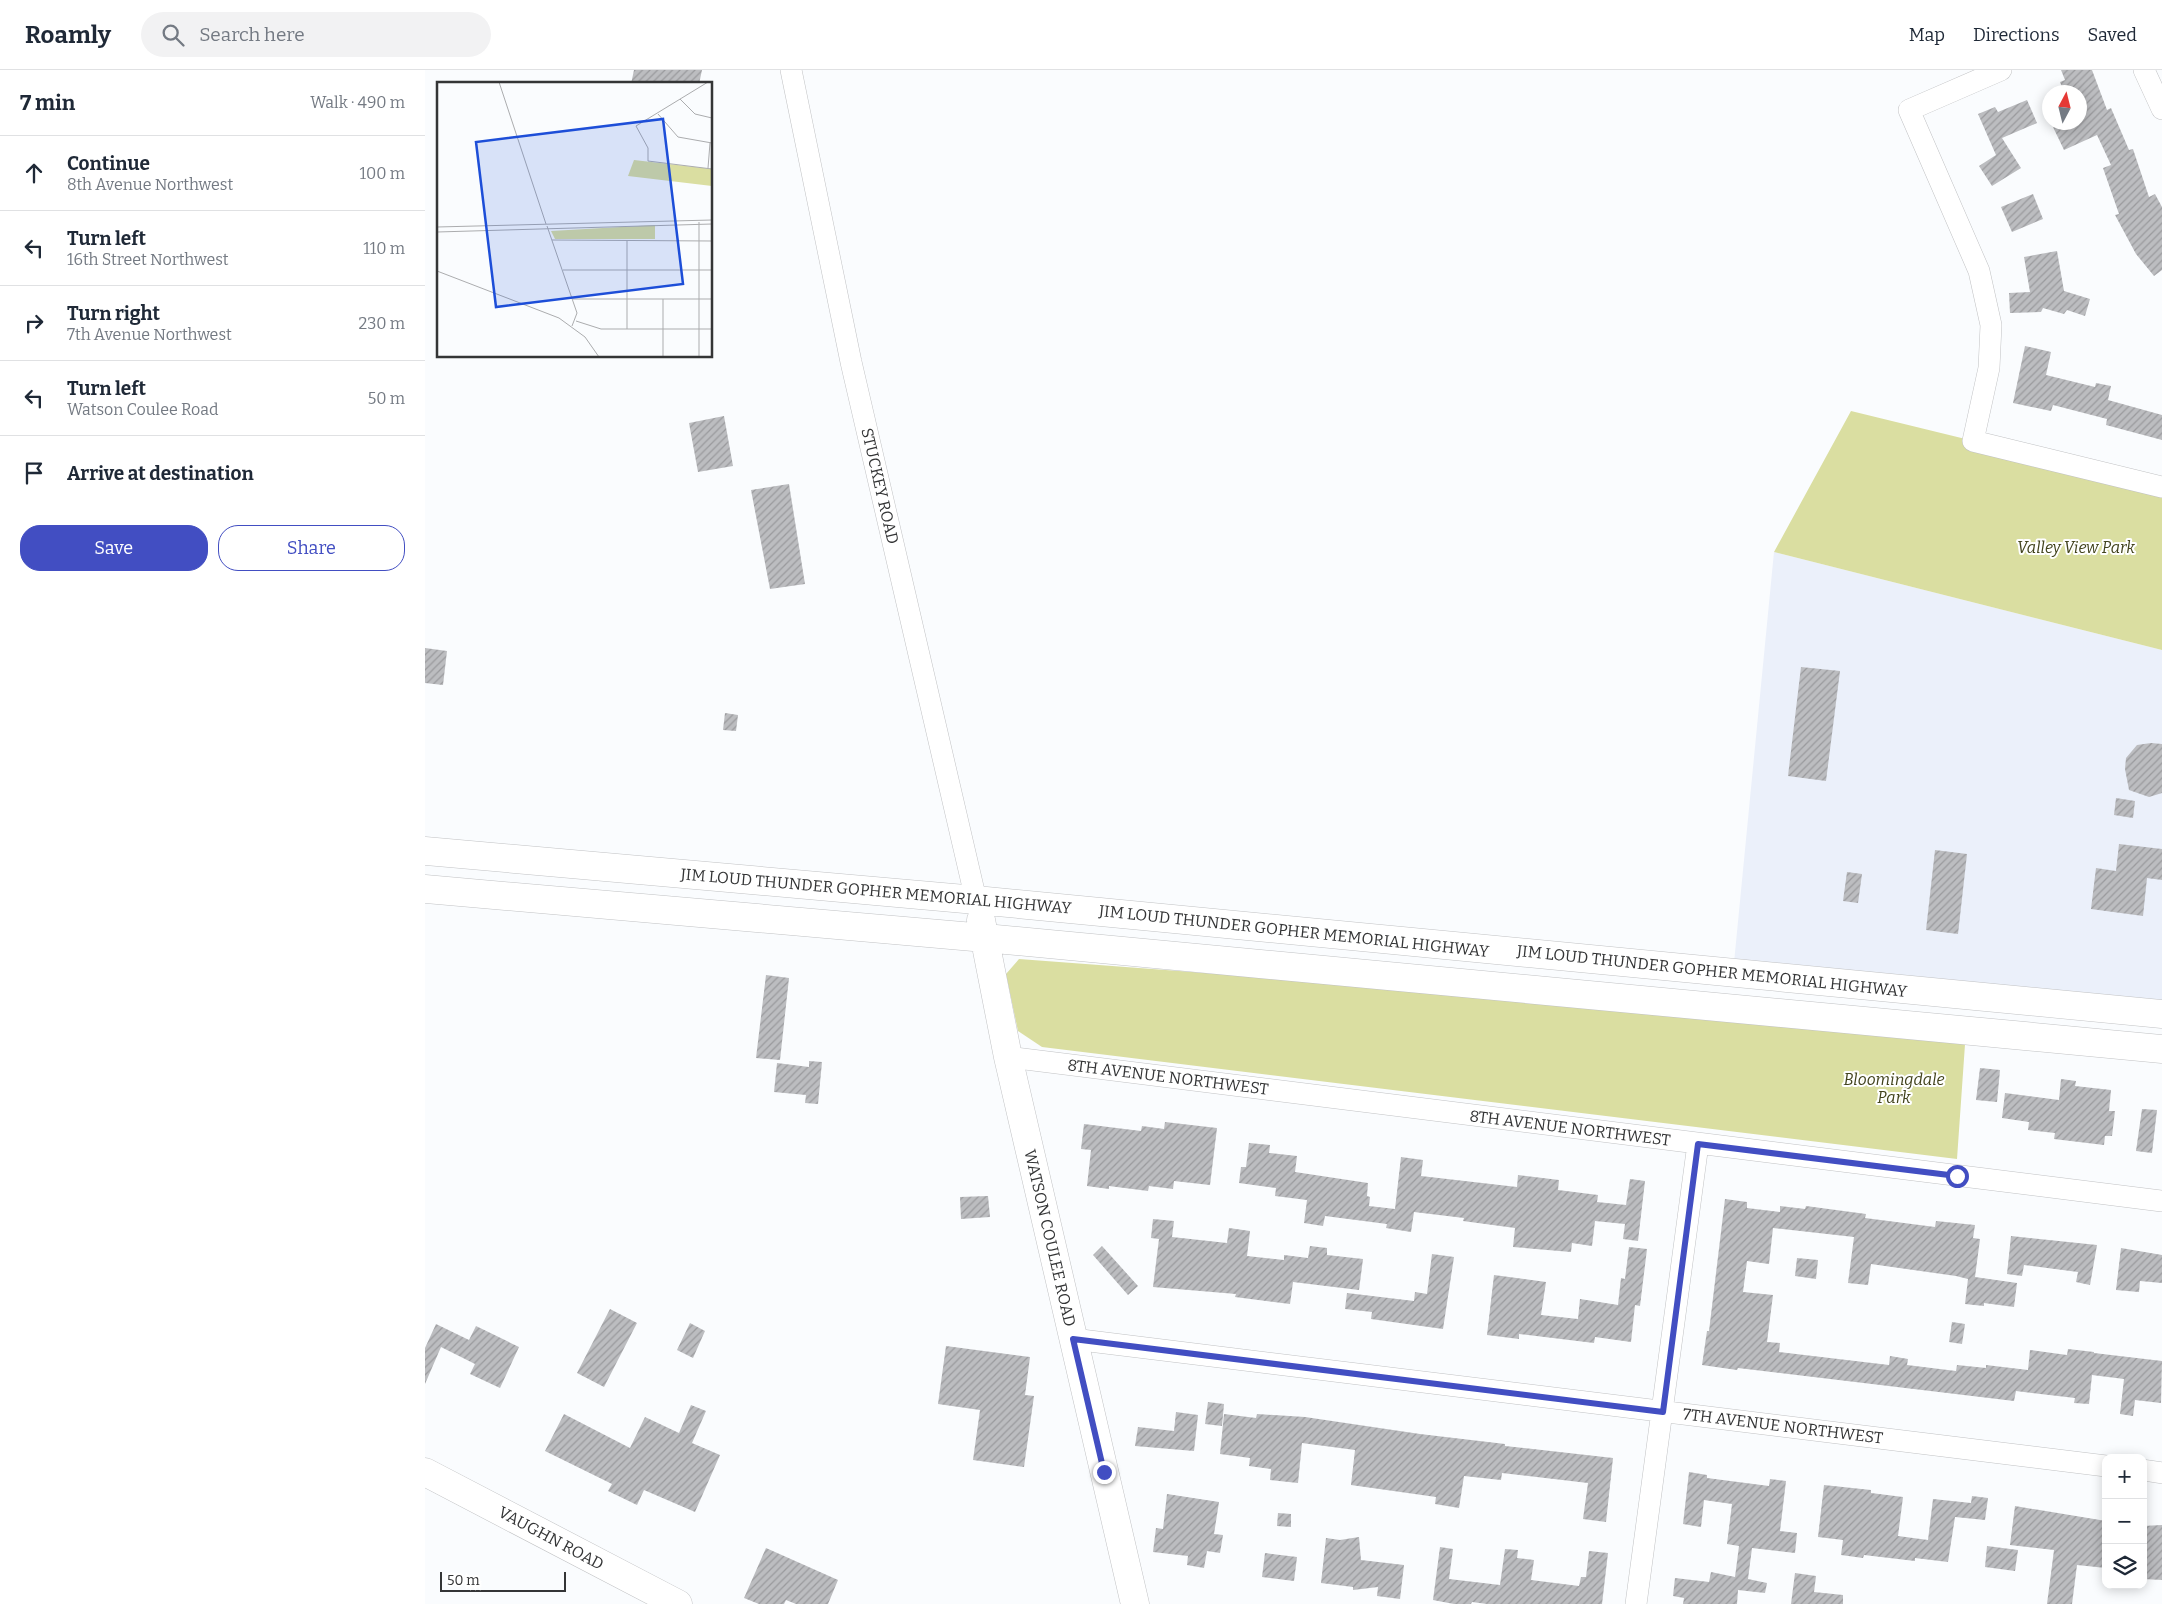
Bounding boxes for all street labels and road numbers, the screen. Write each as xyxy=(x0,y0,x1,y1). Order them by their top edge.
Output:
street label: STUCKEY ROAD xyxy=(857,426,903,546)
street label: JIM LOUD THUNDER GOPHER MEMORIAL HIGHWAY xyxy=(679,864,1073,918)
street label: JIM LOUD THUNDER GOPHER MEMORIAL HIGHWAY xyxy=(1097,901,1491,961)
street label: JIM LOUD THUNDER GOPHER MEMORIAL HIGHWAY xyxy=(1515,941,1909,1001)
street label: 8TH AVENUE NORTHWEST xyxy=(1066,1055,1270,1099)
street label: 8TH AVENUE NORTHWEST xyxy=(1468,1106,1672,1150)
street label: WATSON COULEE ROAD xyxy=(1020,1148,1080,1328)
street label: 7TH AVENUE NORTHWEST xyxy=(1682,1404,1884,1448)
street label: VAUGHN ROAD xyxy=(495,1502,607,1574)

